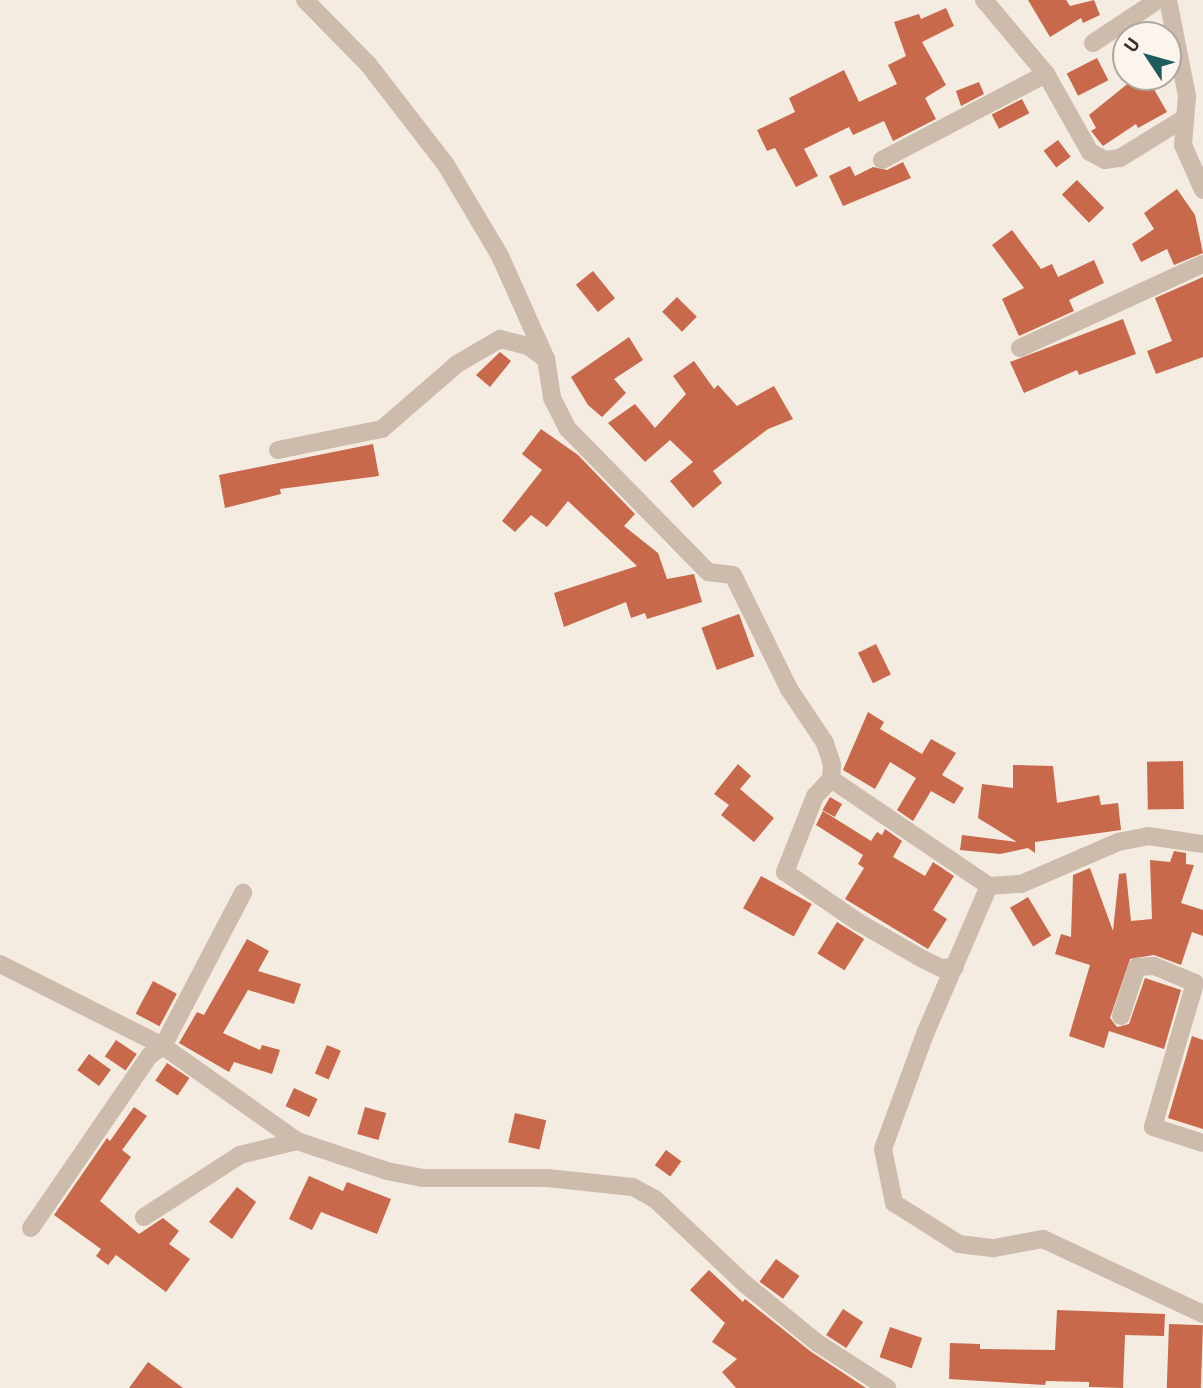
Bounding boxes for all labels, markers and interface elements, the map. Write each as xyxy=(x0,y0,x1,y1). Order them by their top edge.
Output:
north arrow xyxy=(1112,21,1182,91)
text: U xyxy=(1118,33,1144,56)

